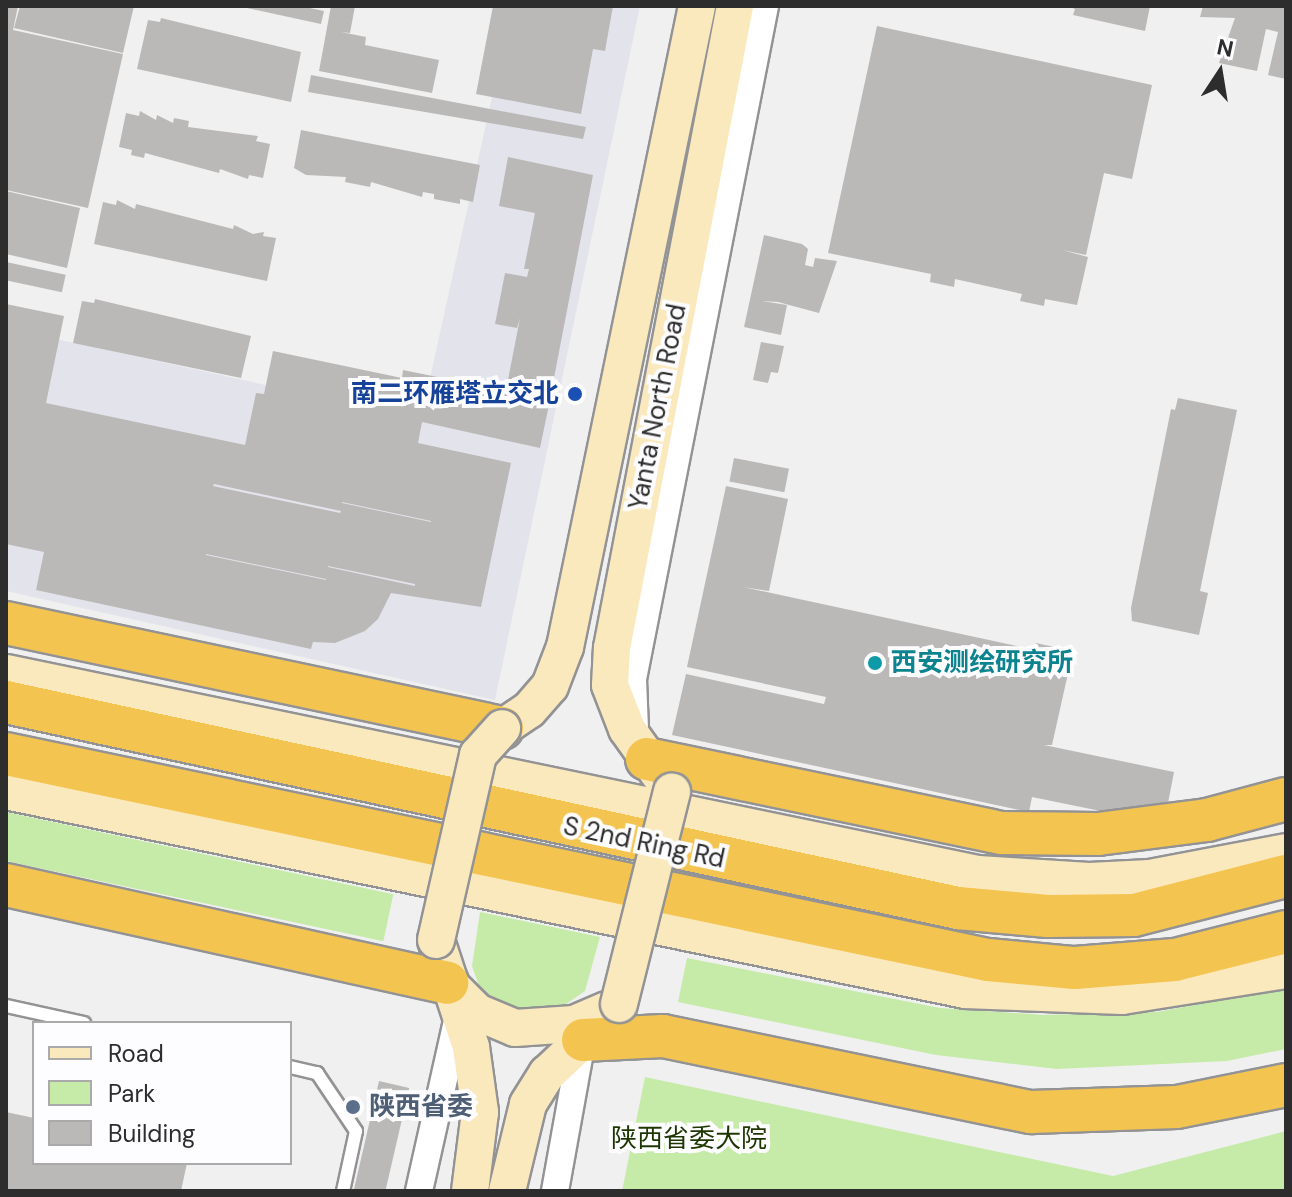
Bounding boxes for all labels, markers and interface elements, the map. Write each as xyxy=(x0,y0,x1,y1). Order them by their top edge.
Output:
north arrow xyxy=(1180,32,1260,112)
text: N xyxy=(1214,32,1236,64)
street label: Yanta North Road xyxy=(623,301,693,513)
place label: 南二环雁塔立交北 xyxy=(351,378,559,410)
marker: 南二环雁塔立交北 xyxy=(566,385,584,403)
place label: 西安测绘研究所 xyxy=(891,647,1073,679)
marker: 西安测绘研究所 xyxy=(866,654,884,672)
street label: S 2nd Ring Rd xyxy=(560,811,728,875)
legend xyxy=(32,1021,292,1165)
text: Road xyxy=(108,1038,164,1069)
text: Park xyxy=(108,1078,155,1109)
place label: 陕西省委 xyxy=(369,1091,473,1123)
marker: 陕西省委 xyxy=(344,1098,362,1116)
text: Building xyxy=(108,1118,195,1149)
park label: 陕西省委大院 xyxy=(611,1123,767,1155)

